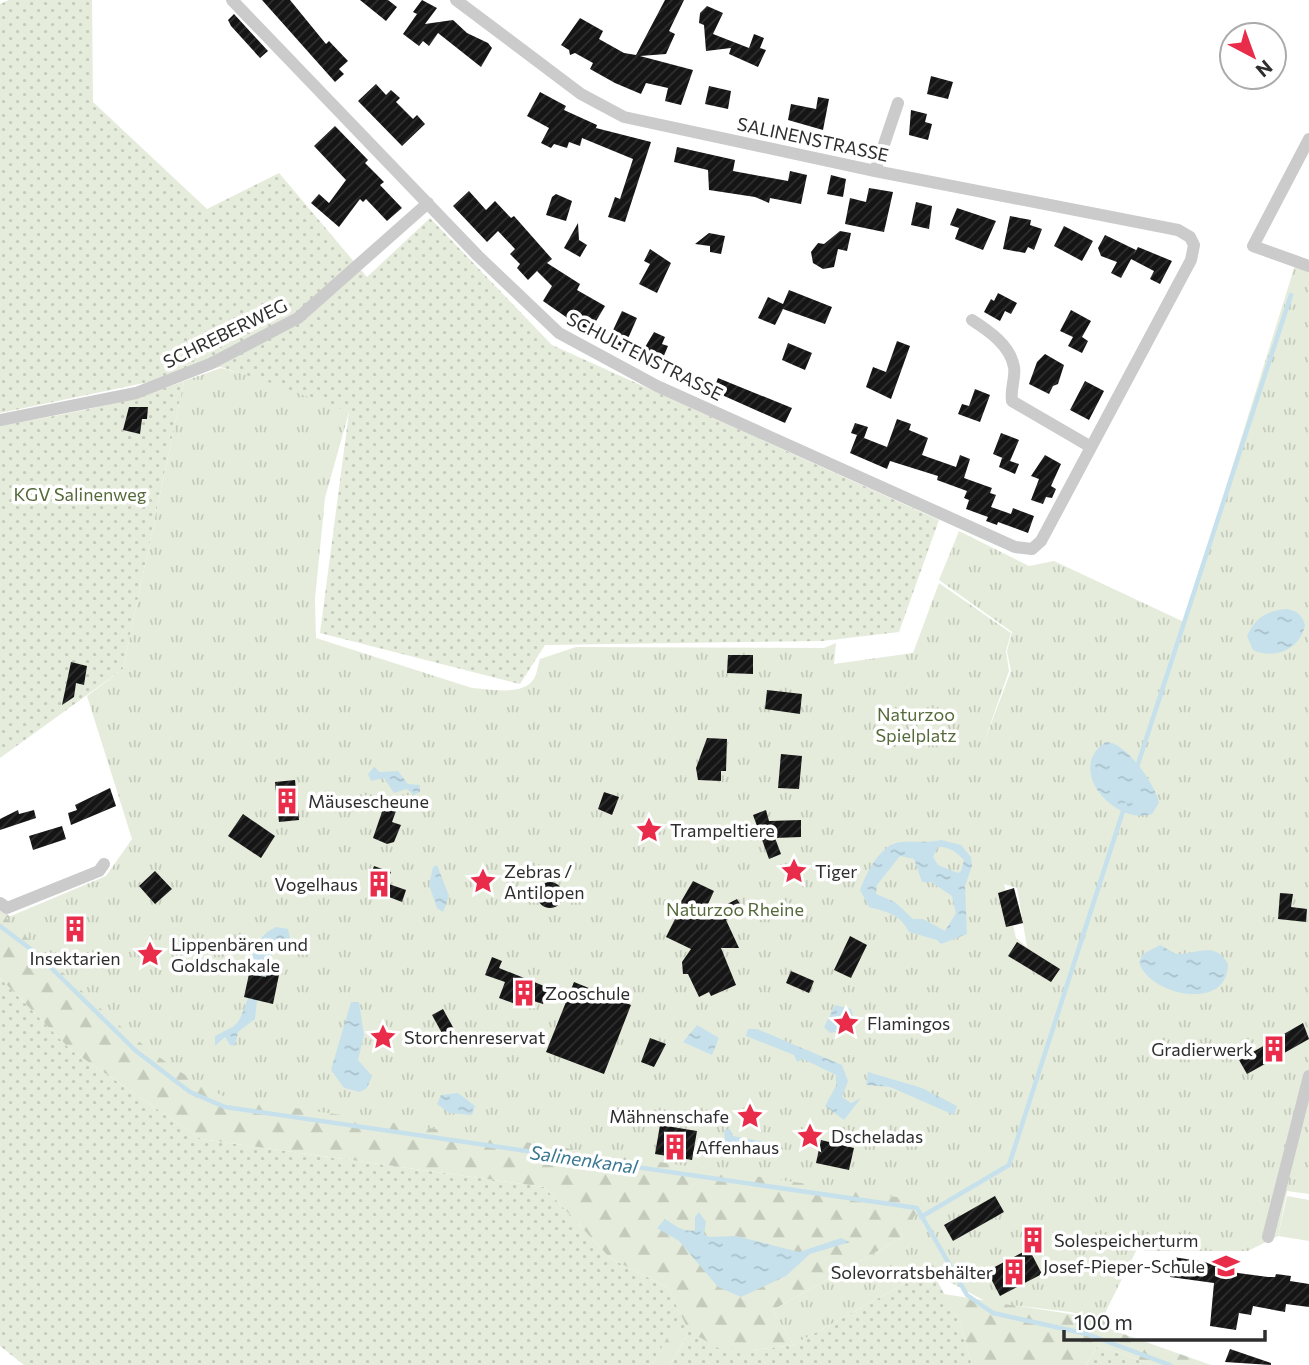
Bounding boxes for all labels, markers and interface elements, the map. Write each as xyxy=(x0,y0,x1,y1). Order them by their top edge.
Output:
north arrow xyxy=(1218,21,1288,91)
text: N xyxy=(1252,56,1277,83)
street label: SALINENSTRASSE xyxy=(735,112,891,166)
street label: SCHREBERWEG xyxy=(159,293,291,373)
street label: SCHULTENSTRASSE xyxy=(563,307,727,405)
park label: KGV Salinenweg xyxy=(14,483,147,505)
park label: Naturzoo Spielplatz xyxy=(876,703,956,746)
building icon: Mäusescheune xyxy=(272,786,302,816)
place label: Mäusescheune xyxy=(308,790,429,812)
place icon: Trampeltiere xyxy=(634,815,664,845)
place label: Trampeltiere xyxy=(670,819,775,841)
place icon: Tiger xyxy=(779,856,809,886)
place label: Zebras / Antilopen xyxy=(504,860,585,903)
place label: Tiger xyxy=(815,860,857,882)
place icon: Zebras / Antilopen xyxy=(468,866,498,896)
building icon: Vogelhaus xyxy=(364,869,394,899)
place label: Vogelhaus xyxy=(275,873,358,895)
park label: Naturzoo Rheine xyxy=(666,898,804,920)
building icon: Insektarien xyxy=(60,914,90,944)
place label: Lippenbären und Goldschakale xyxy=(171,933,308,976)
place icon: Lippenbären und Goldschakale xyxy=(135,939,165,969)
place label: Insektarien xyxy=(29,947,121,969)
building icon: Zooschule xyxy=(509,978,539,1008)
place label: Zooschule xyxy=(545,982,630,1004)
place icon: Flamingos xyxy=(831,1008,861,1038)
place label: Flamingos xyxy=(867,1012,950,1034)
place icon: Storchenreservat xyxy=(368,1022,398,1052)
place label: Storchenreservat xyxy=(404,1026,545,1048)
building icon: Gradierwerk xyxy=(1259,1034,1289,1064)
place label: Gradierwerk xyxy=(1151,1038,1253,1060)
place icon: Mähnenschafe xyxy=(735,1101,765,1131)
place label: Mähnenschafe xyxy=(609,1105,729,1127)
place icon: Dscheladas xyxy=(795,1121,825,1151)
place label: Dscheladas xyxy=(831,1125,923,1147)
building icon: Affenhaus xyxy=(660,1132,690,1162)
place label: Affenhaus xyxy=(696,1136,779,1158)
water label: Salinenkanal xyxy=(529,1140,640,1178)
building icon: Solespeicherturm xyxy=(1018,1225,1048,1255)
place label: Solespeicherturm xyxy=(1054,1229,1199,1251)
school or university icon: Josef-Pieper-Schule xyxy=(1211,1251,1241,1281)
place label: Josef-Pieper-Schule xyxy=(1043,1255,1205,1277)
building icon: Solevorratsbehälter xyxy=(999,1257,1029,1287)
place label: Solevorratsbehälter xyxy=(831,1261,993,1283)
scale bar xyxy=(1064,1298,1265,1342)
text: 100 m xyxy=(1074,1309,1133,1334)

